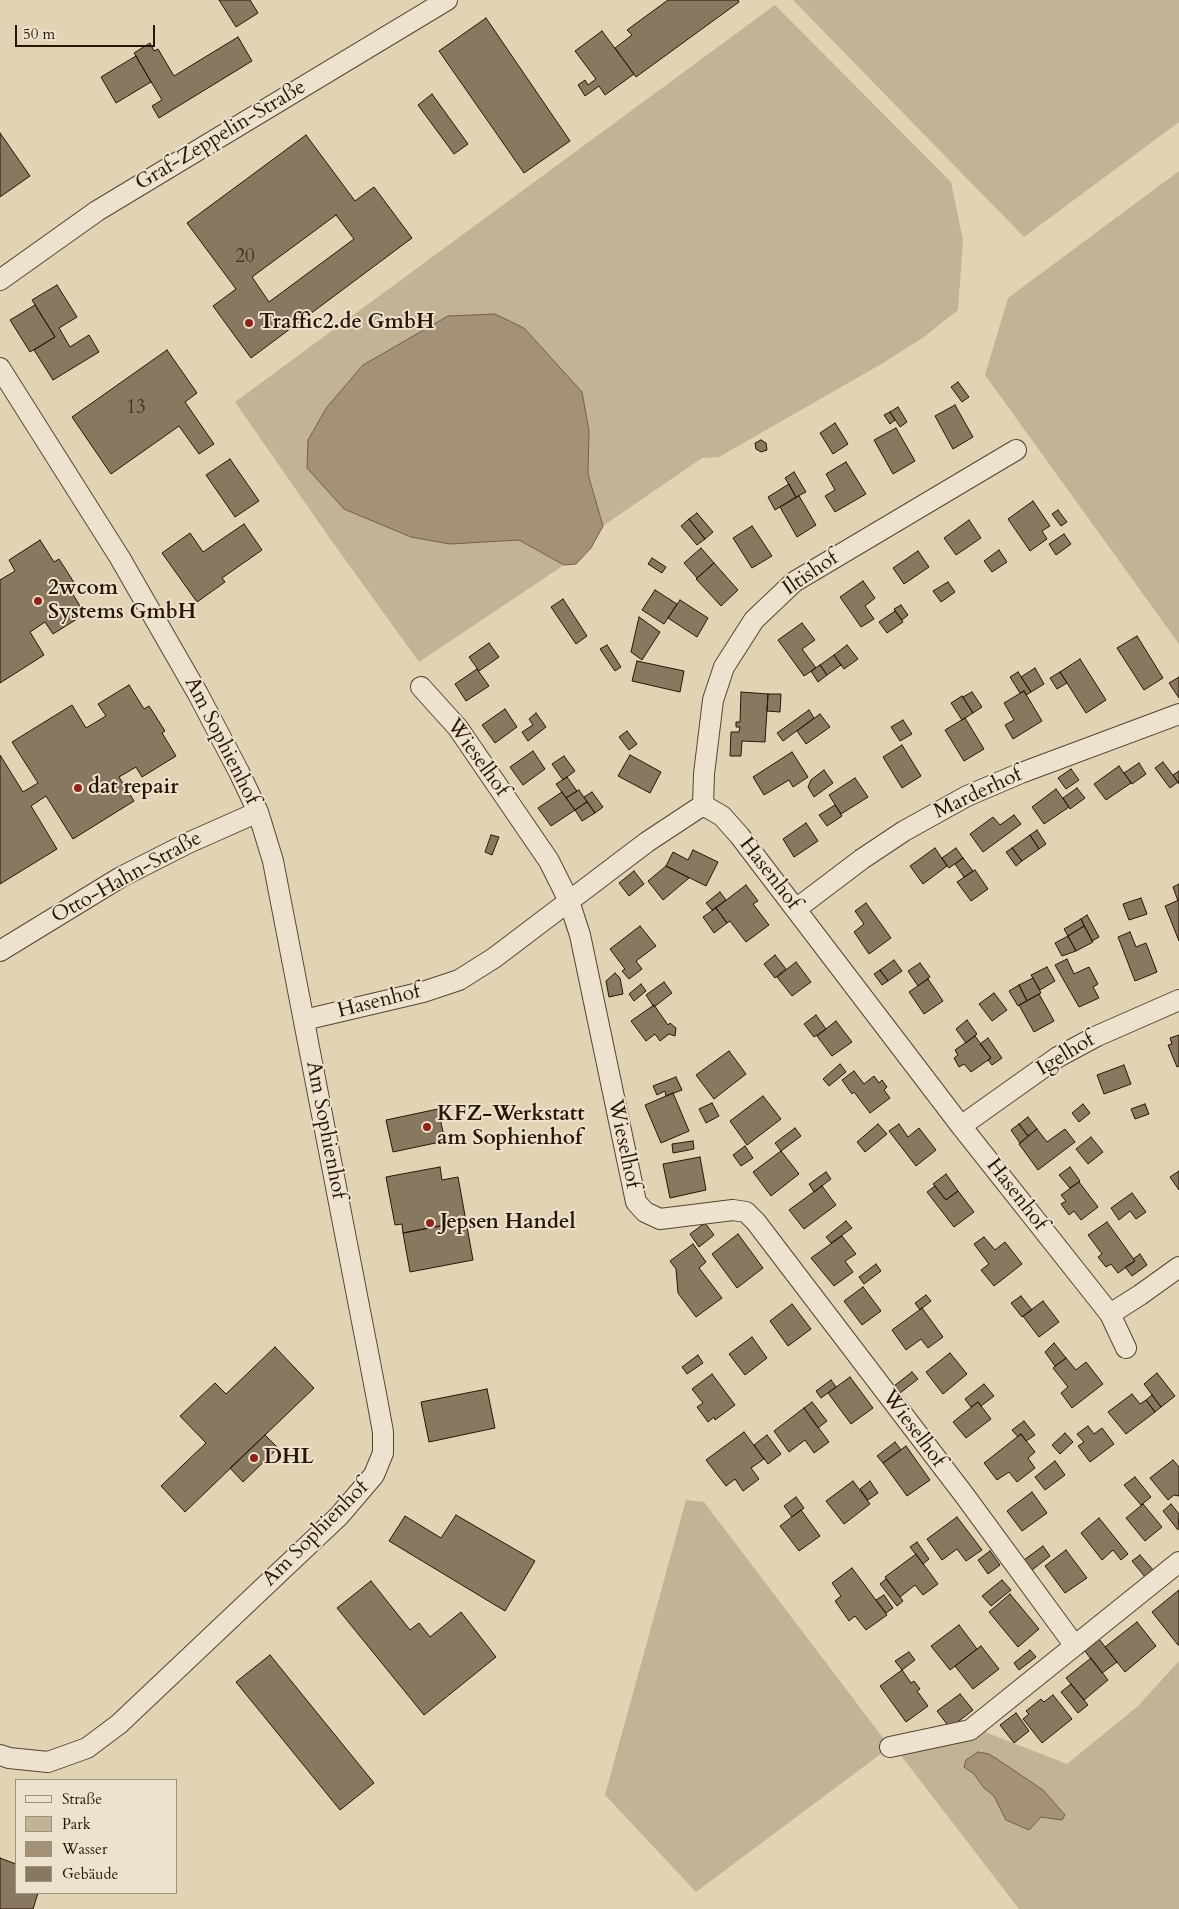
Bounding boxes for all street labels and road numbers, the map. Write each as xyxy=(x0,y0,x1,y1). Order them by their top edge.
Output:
street label: Graf-Zeppelin-Straße xyxy=(131,75,311,197)
street label: Iltishof xyxy=(779,546,843,602)
street label: Am Sophienhof xyxy=(178,673,264,809)
street label: Wieselhof xyxy=(440,714,514,802)
street label: Marderhof xyxy=(930,763,1026,825)
street label: Otto-Hahn-Straße xyxy=(48,826,206,930)
street label: Hasenhof xyxy=(733,833,805,915)
street label: Hasenhof xyxy=(335,980,423,1024)
street label: Igelhof xyxy=(1032,1028,1100,1082)
street label: Am Sophienhof xyxy=(299,1059,351,1201)
street label: Wieselhof xyxy=(601,1097,645,1191)
street label: Hasenhof xyxy=(980,1154,1052,1236)
street label: Wieselhof xyxy=(876,1386,950,1472)
street label: Am Sophienhof xyxy=(258,1476,374,1592)

